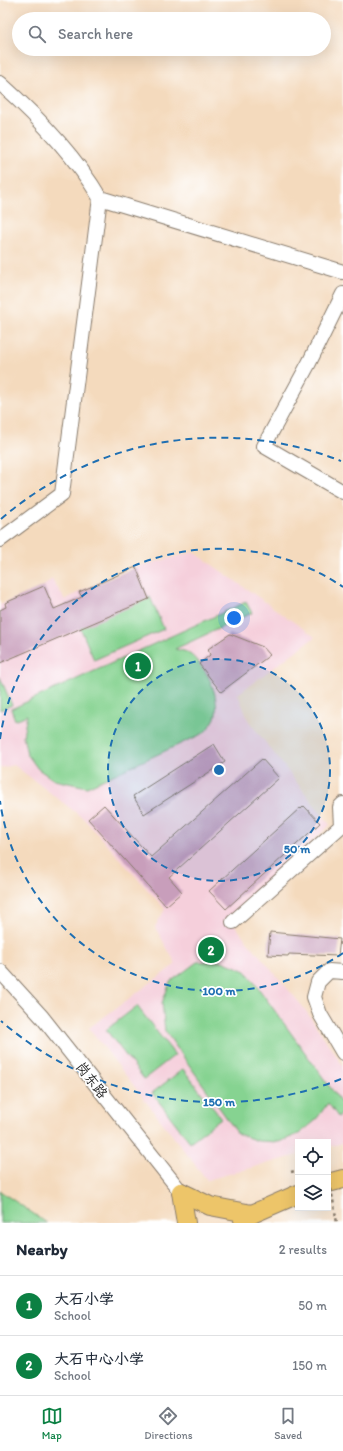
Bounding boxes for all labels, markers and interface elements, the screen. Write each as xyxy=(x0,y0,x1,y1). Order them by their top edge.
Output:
search box xyxy=(12,12,331,56)
icon: search xyxy=(26,23,48,45)
text: Search here xyxy=(58,25,133,43)
your location xyxy=(224,608,244,628)
pin: 1 xyxy=(125,651,151,681)
centre of rings xyxy=(212,763,226,777)
text: 50 m xyxy=(284,842,311,856)
pin: 2 xyxy=(198,935,224,965)
text: 100 m xyxy=(202,984,236,998)
street label: 岗东路 xyxy=(72,1059,111,1102)
text: 150 m xyxy=(203,1095,236,1109)
map controls xyxy=(295,1139,331,1211)
button: locate xyxy=(295,1139,331,1175)
button: layers xyxy=(295,1175,331,1211)
text: Nearby xyxy=(16,1239,68,1259)
text: 2 results xyxy=(279,1242,327,1257)
text: 大石小学 xyxy=(54,1290,114,1308)
text: 1 xyxy=(26,1298,32,1313)
text: 50 m xyxy=(298,1298,327,1313)
text: School xyxy=(54,1308,91,1323)
text: 大石中心小学 xyxy=(54,1350,144,1368)
text: 2 xyxy=(26,1358,32,1373)
text: 150 m xyxy=(292,1358,327,1373)
text: School xyxy=(54,1368,91,1383)
tab: Map xyxy=(41,1405,63,1442)
tab: Directions xyxy=(144,1405,193,1442)
tab: Saved xyxy=(274,1405,302,1442)

